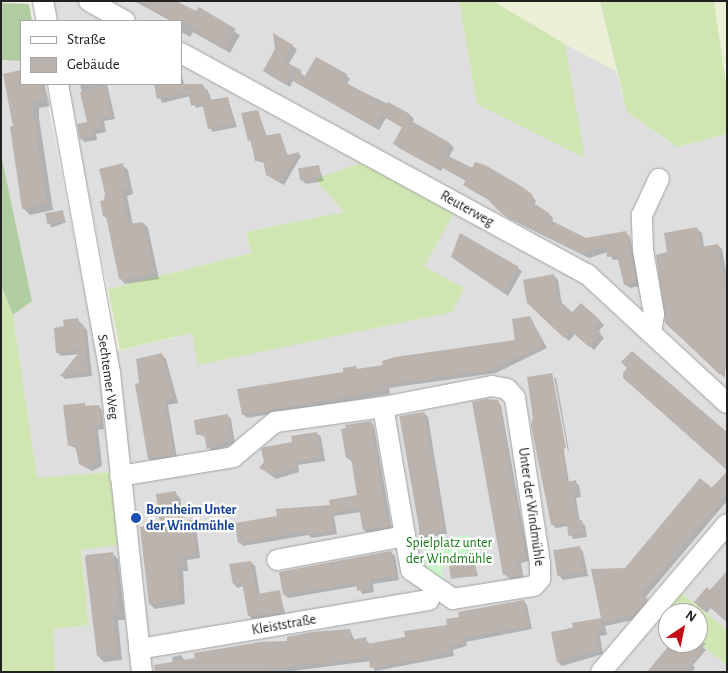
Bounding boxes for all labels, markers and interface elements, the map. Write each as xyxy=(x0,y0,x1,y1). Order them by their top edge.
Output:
legend xyxy=(20,20,182,85)
text: Straße xyxy=(67,32,106,47)
text: Gebäude xyxy=(67,57,120,72)
street label: Reuterweg xyxy=(437,187,497,231)
street label: Sechtemer Weg xyxy=(94,333,122,421)
street label: Unter der Windmühle xyxy=(514,447,548,567)
place label: Bornheim Unter der Windmühle xyxy=(146,502,236,534)
marker: Bornheim Unter der Windmühle xyxy=(130,512,142,524)
park label: Spielplatz unter der Windmühle xyxy=(406,535,492,568)
north arrow xyxy=(658,603,708,653)
text: N xyxy=(683,608,699,625)
street label: Kleiststraße xyxy=(250,611,318,639)

